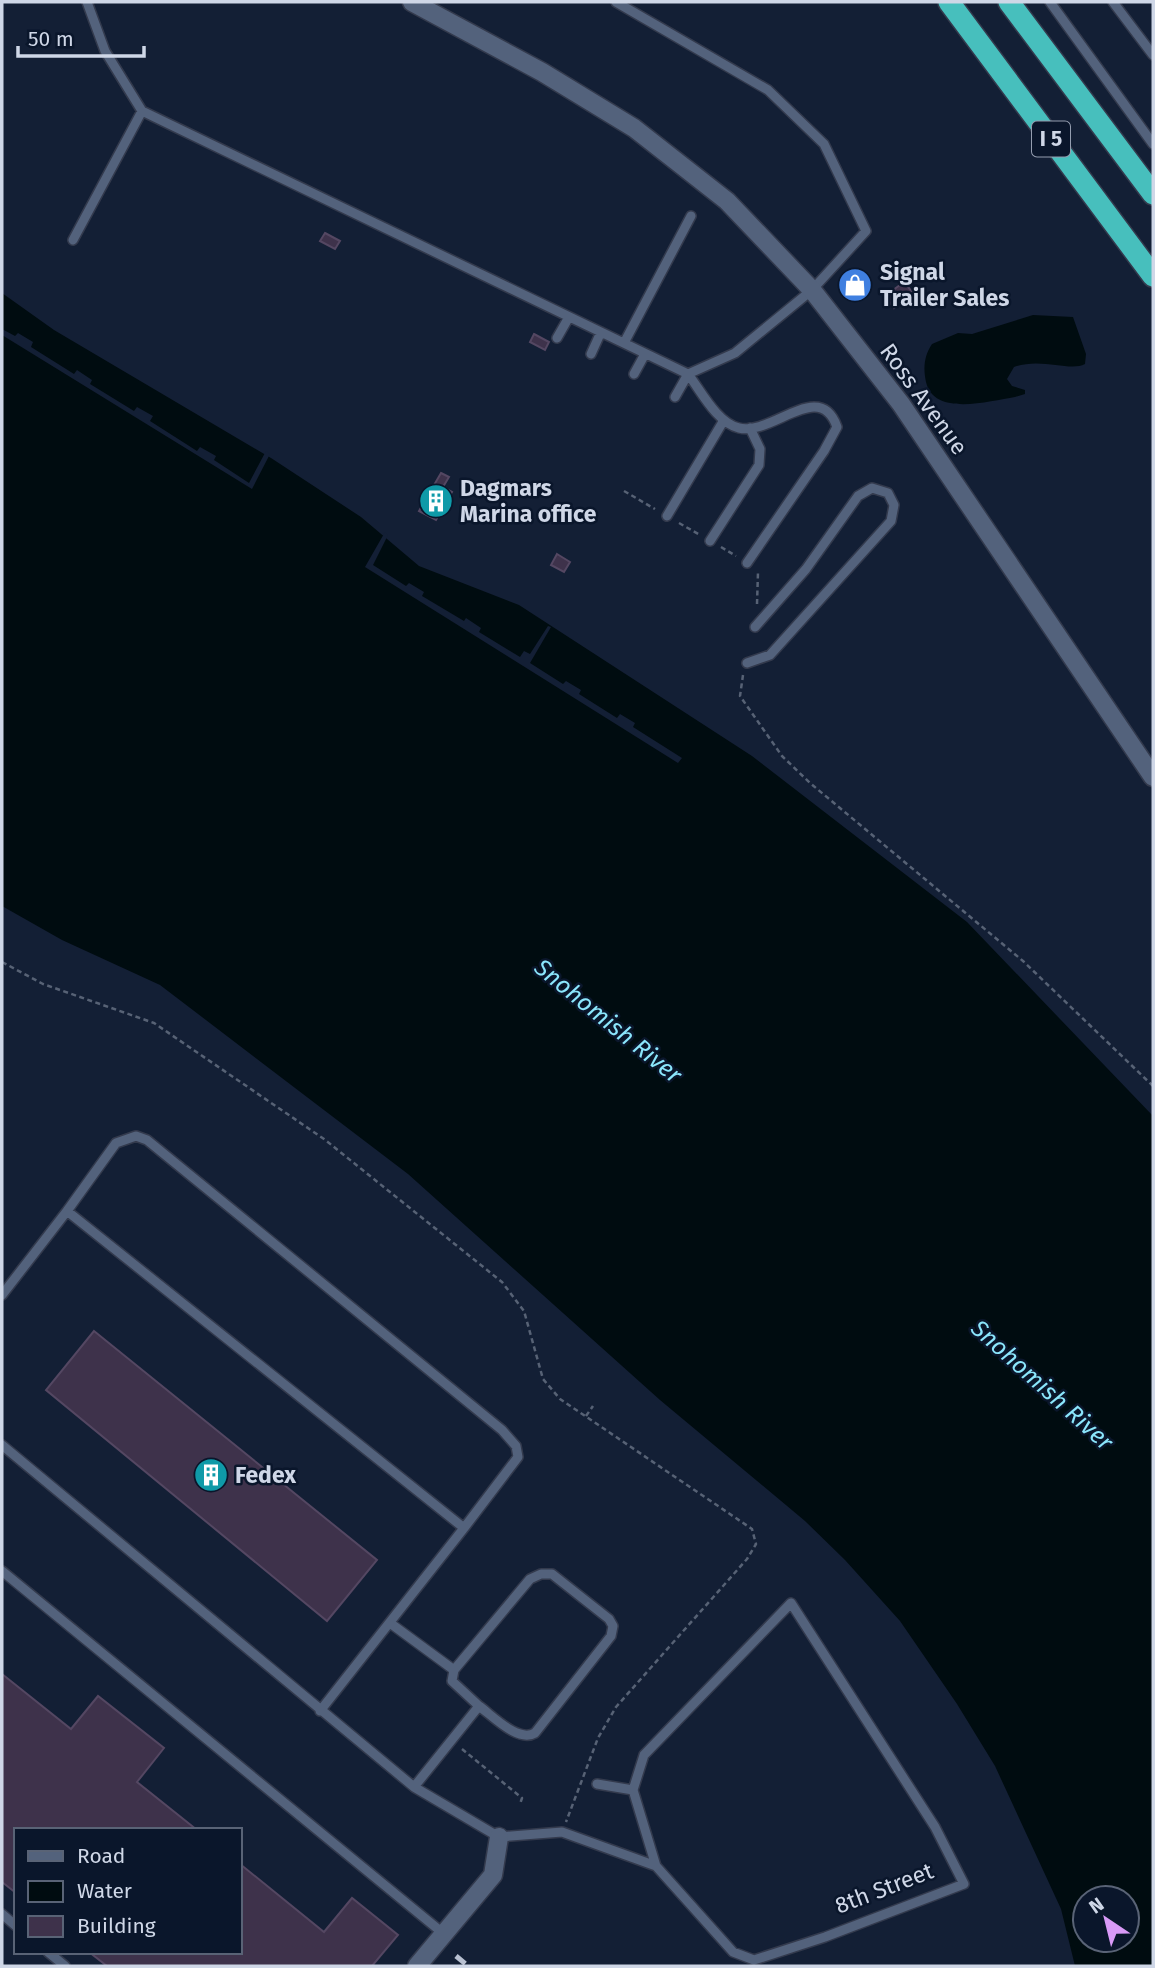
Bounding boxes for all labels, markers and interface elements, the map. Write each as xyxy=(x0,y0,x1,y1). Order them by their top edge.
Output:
scale bar xyxy=(18,14,144,58)
text: 50 m xyxy=(28,26,74,52)
road number: I 5 xyxy=(1032,122,1070,156)
place label: Signal Trailer Sales xyxy=(880,258,1009,312)
shop icon: Signal Trailer Sales xyxy=(836,266,874,304)
street label: Ross Avenue xyxy=(874,338,974,460)
place label: Dagmars Marina office xyxy=(460,474,597,528)
building icon: Dagmars Marina office xyxy=(417,482,455,520)
water label: Snohomish River xyxy=(528,953,688,1089)
water label: Snohomish River xyxy=(965,1313,1119,1457)
building icon: Fedex xyxy=(192,1456,230,1494)
place label: Fedex xyxy=(235,1461,296,1489)
legend xyxy=(14,1828,242,1954)
text: Road xyxy=(77,1843,125,1869)
street label: 8th Street xyxy=(831,1856,938,1920)
text: Water xyxy=(77,1878,132,1904)
north arrow xyxy=(1071,1884,1141,1954)
text: N xyxy=(1085,1892,1108,1919)
text: Building xyxy=(77,1913,156,1939)

